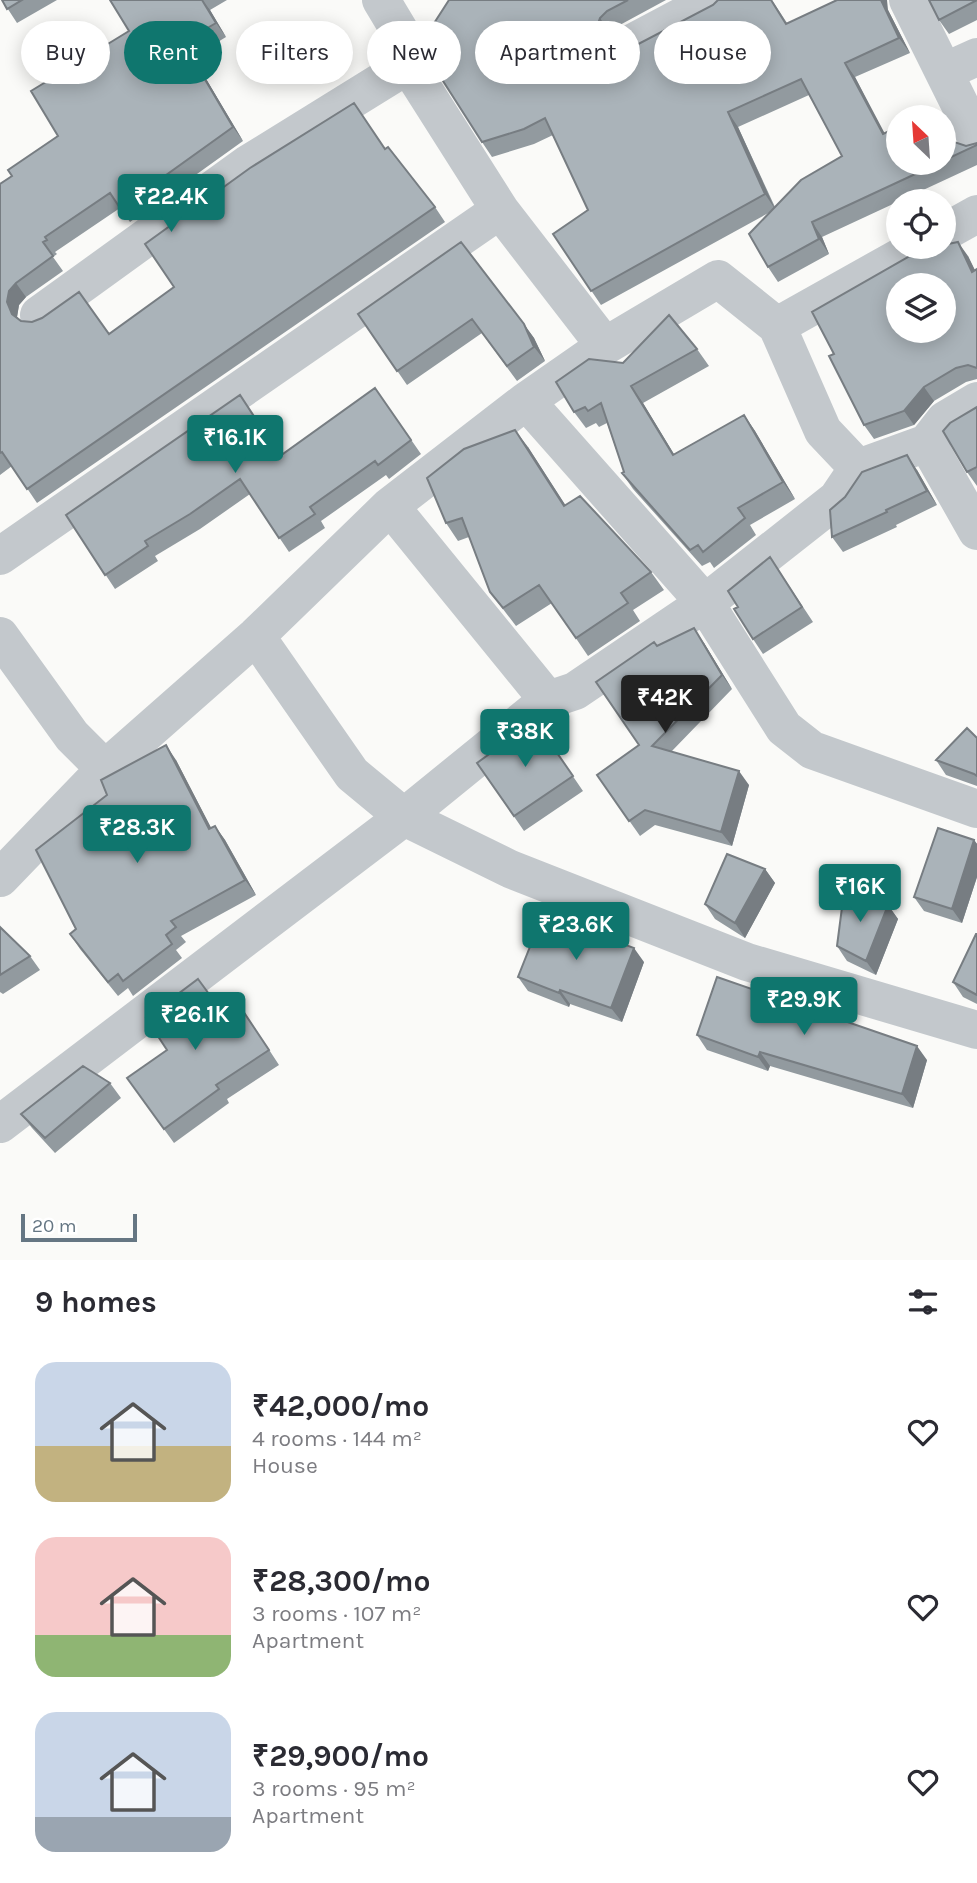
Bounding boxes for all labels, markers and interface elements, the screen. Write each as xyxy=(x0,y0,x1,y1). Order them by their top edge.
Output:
chip: Buy xyxy=(21,21,110,84)
chip: Rent xyxy=(124,21,222,84)
chip: Filters xyxy=(236,21,353,84)
chip: New xyxy=(367,21,461,84)
chip: Apartment xyxy=(475,21,640,84)
chip: House xyxy=(654,21,771,84)
north arrow xyxy=(886,105,956,175)
map controls xyxy=(886,105,956,343)
pin: ₹22.4K xyxy=(114,174,228,234)
text: ₹22.4K xyxy=(134,183,208,210)
button: locate xyxy=(886,189,956,259)
button: layers xyxy=(886,273,956,343)
pin: ₹16.1K xyxy=(178,416,292,475)
text: ₹16.1K xyxy=(203,424,267,451)
pin: ₹42K xyxy=(624,676,706,735)
text: ₹42K xyxy=(637,684,693,711)
pin: ₹38K xyxy=(484,710,566,769)
text: ₹38K xyxy=(496,718,554,745)
pin: ₹28.3K xyxy=(80,806,194,865)
text: ₹28.3K xyxy=(99,814,175,841)
pin: ₹16K xyxy=(819,864,901,924)
text: ₹16K xyxy=(835,873,885,900)
pin: ₹23.6K xyxy=(519,902,633,962)
text: ₹23.6K xyxy=(538,911,614,938)
pin: ₹29.9K xyxy=(747,978,861,1037)
text: ₹29.9K xyxy=(766,986,842,1013)
pin: ₹26.1K xyxy=(138,992,252,1052)
text: ₹26.1K xyxy=(160,1001,230,1028)
scale bar xyxy=(21,1211,136,1243)
text: 20 m xyxy=(32,1215,77,1237)
icon: filters xyxy=(904,1283,942,1321)
text: 9 homes xyxy=(35,1284,157,1320)
text: ₹42,000/mo xyxy=(252,1388,429,1424)
icon: home xyxy=(91,1390,175,1474)
icon: heart xyxy=(904,1413,942,1451)
text: 4 rooms · 144 m² xyxy=(252,1425,422,1452)
text: House xyxy=(252,1452,318,1479)
text: ₹28,300/mo xyxy=(252,1563,431,1599)
icon: home xyxy=(91,1565,175,1649)
icon: heart xyxy=(904,1588,942,1626)
text: 3 rooms · 107 m² xyxy=(252,1600,421,1627)
text: Apartment xyxy=(252,1627,364,1654)
text: ₹29,900/mo xyxy=(252,1738,429,1774)
icon: home xyxy=(91,1740,175,1824)
icon: heart xyxy=(904,1763,942,1801)
text: 3 rooms · 95 m² xyxy=(252,1775,416,1802)
text: Apartment xyxy=(252,1802,364,1829)

